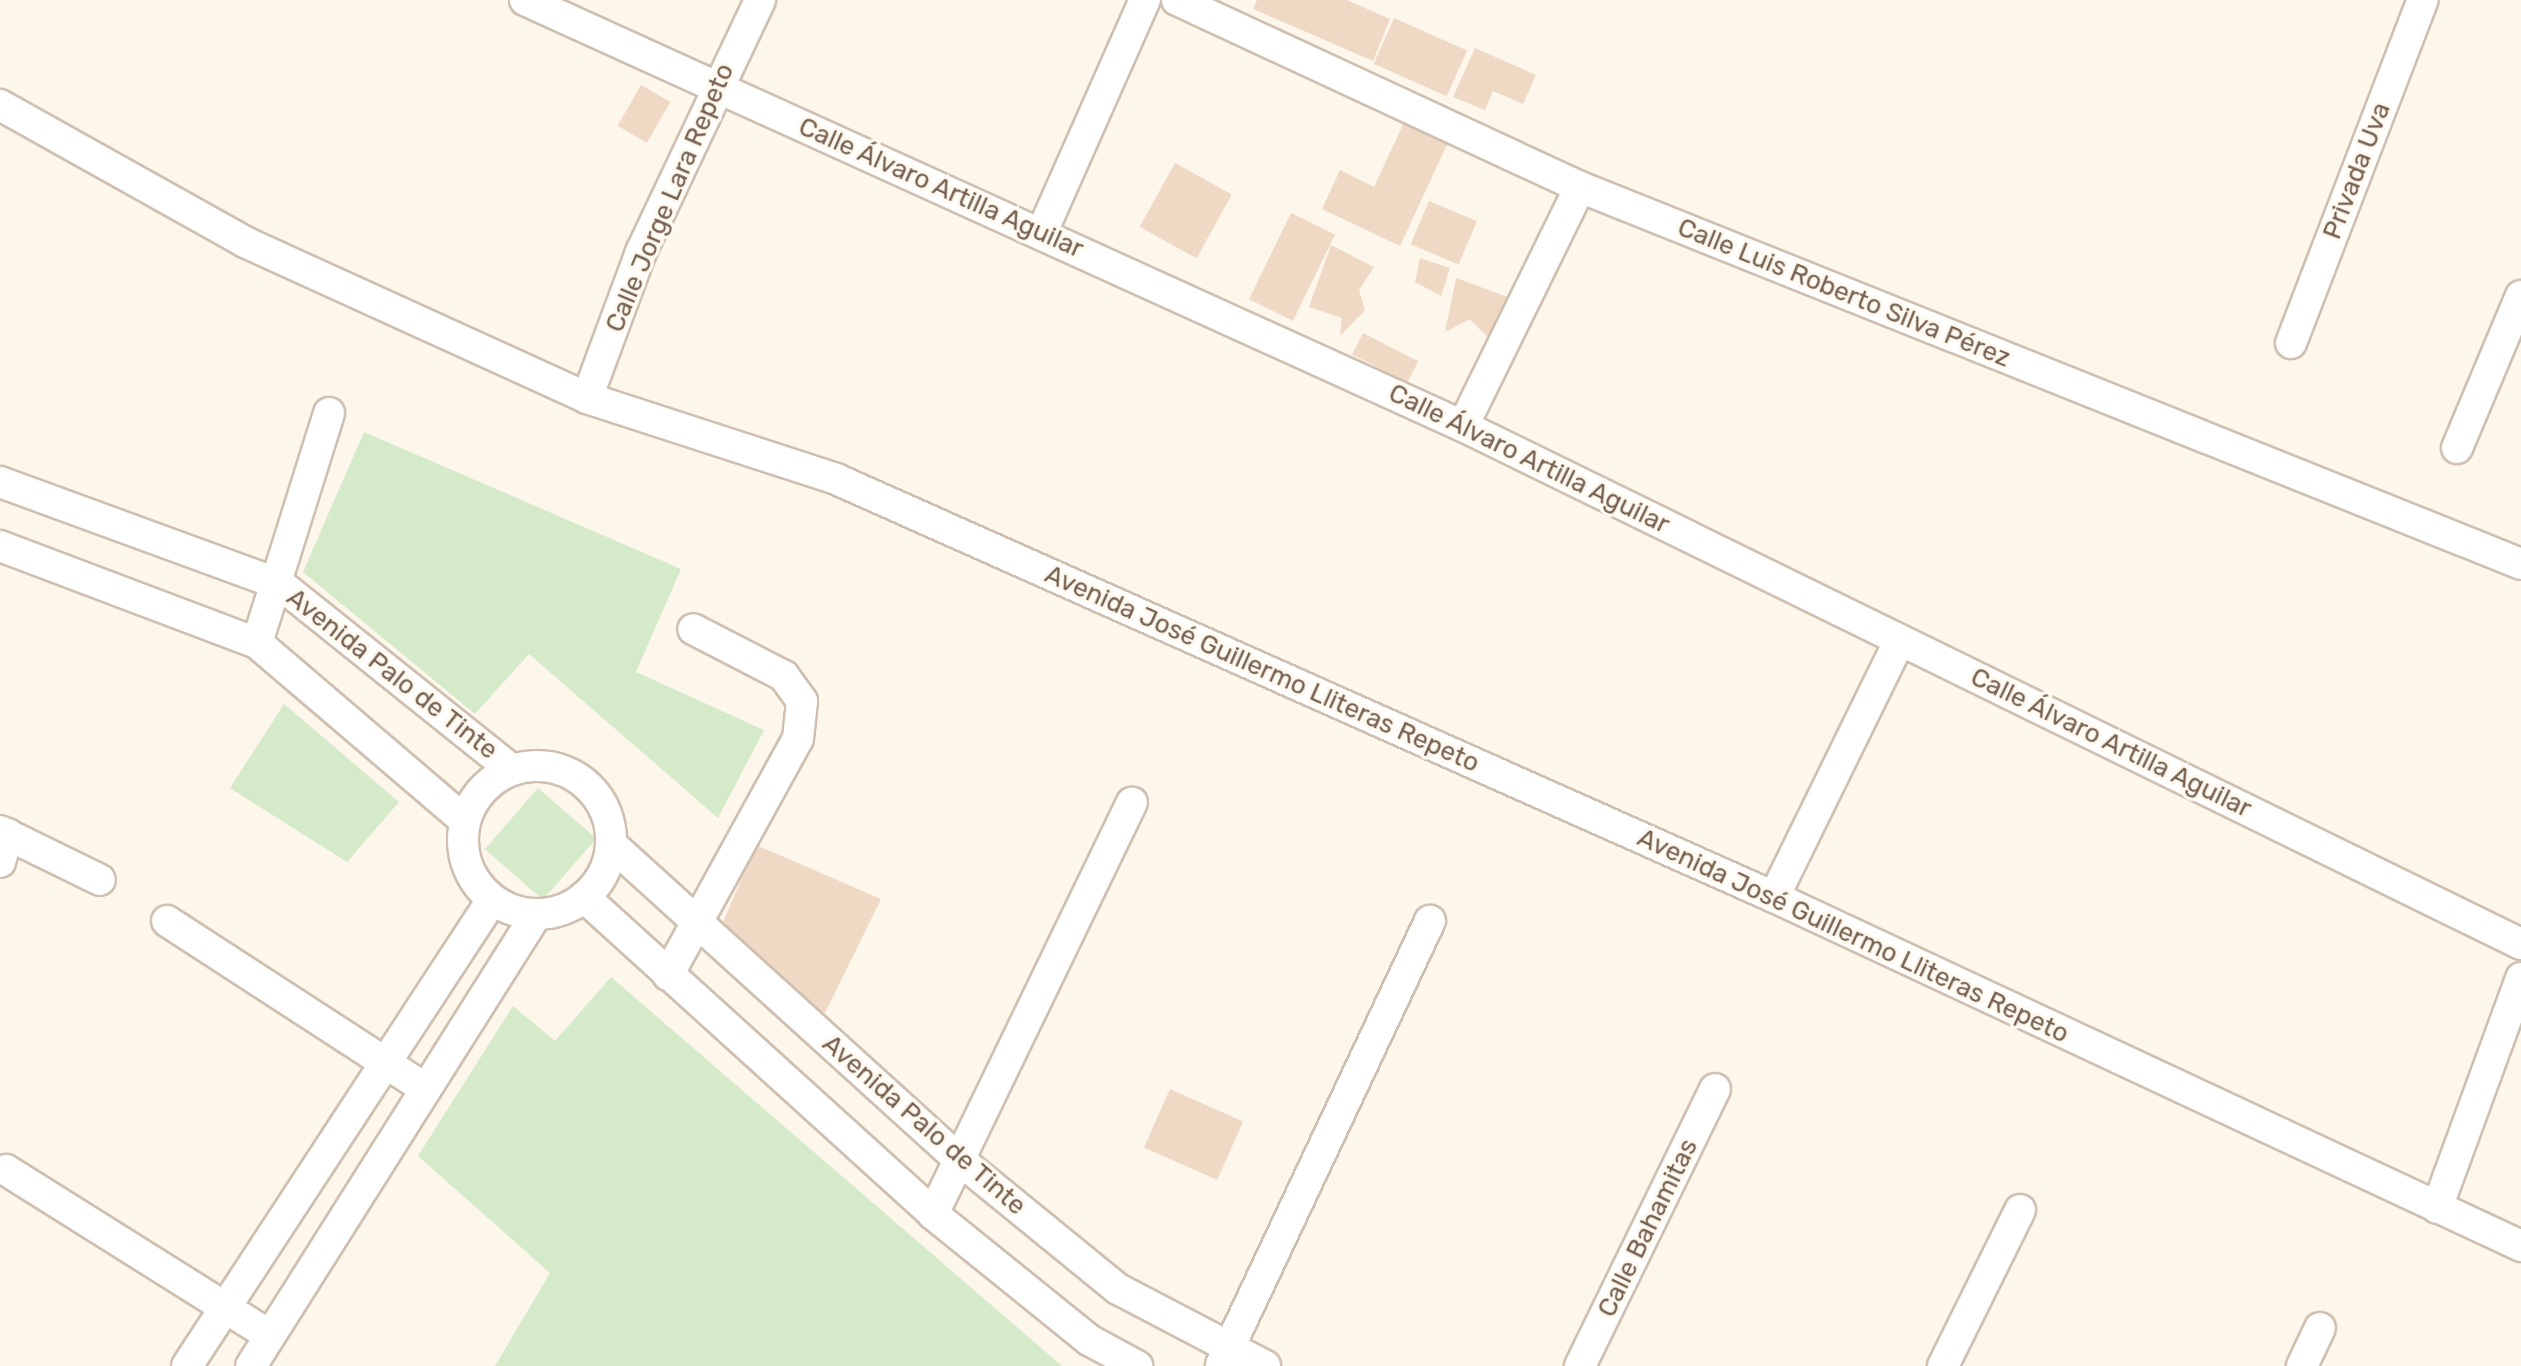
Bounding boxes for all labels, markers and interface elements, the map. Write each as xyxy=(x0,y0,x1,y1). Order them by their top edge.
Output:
street label: Calle Jorge Lara Repeto xyxy=(599,59,741,337)
street label: Privada Uva xyxy=(2317,98,2397,244)
street label: Calle Álvaro Artilla Aguilar xyxy=(793,111,1089,265)
street label: Calle Luis Roberto Silva Pérez xyxy=(1673,212,2015,374)
street label: Calle Álvaro Artilla Aguilar xyxy=(1383,377,1675,541)
street label: Avenida José Guillermo Lliteras Repeto xyxy=(1040,559,1484,779)
street label: Avenida Palo de Tinte xyxy=(280,582,504,766)
street label: Calle Álvaro Artilla Aguilar xyxy=(1965,661,2257,825)
street label: Avenida José Guillermo Lliteras Repeto xyxy=(1632,822,2074,1050)
street label: Avenida Palo de Tinte xyxy=(816,1028,1032,1222)
street label: Calle Bahamitas xyxy=(1591,1134,1705,1322)

